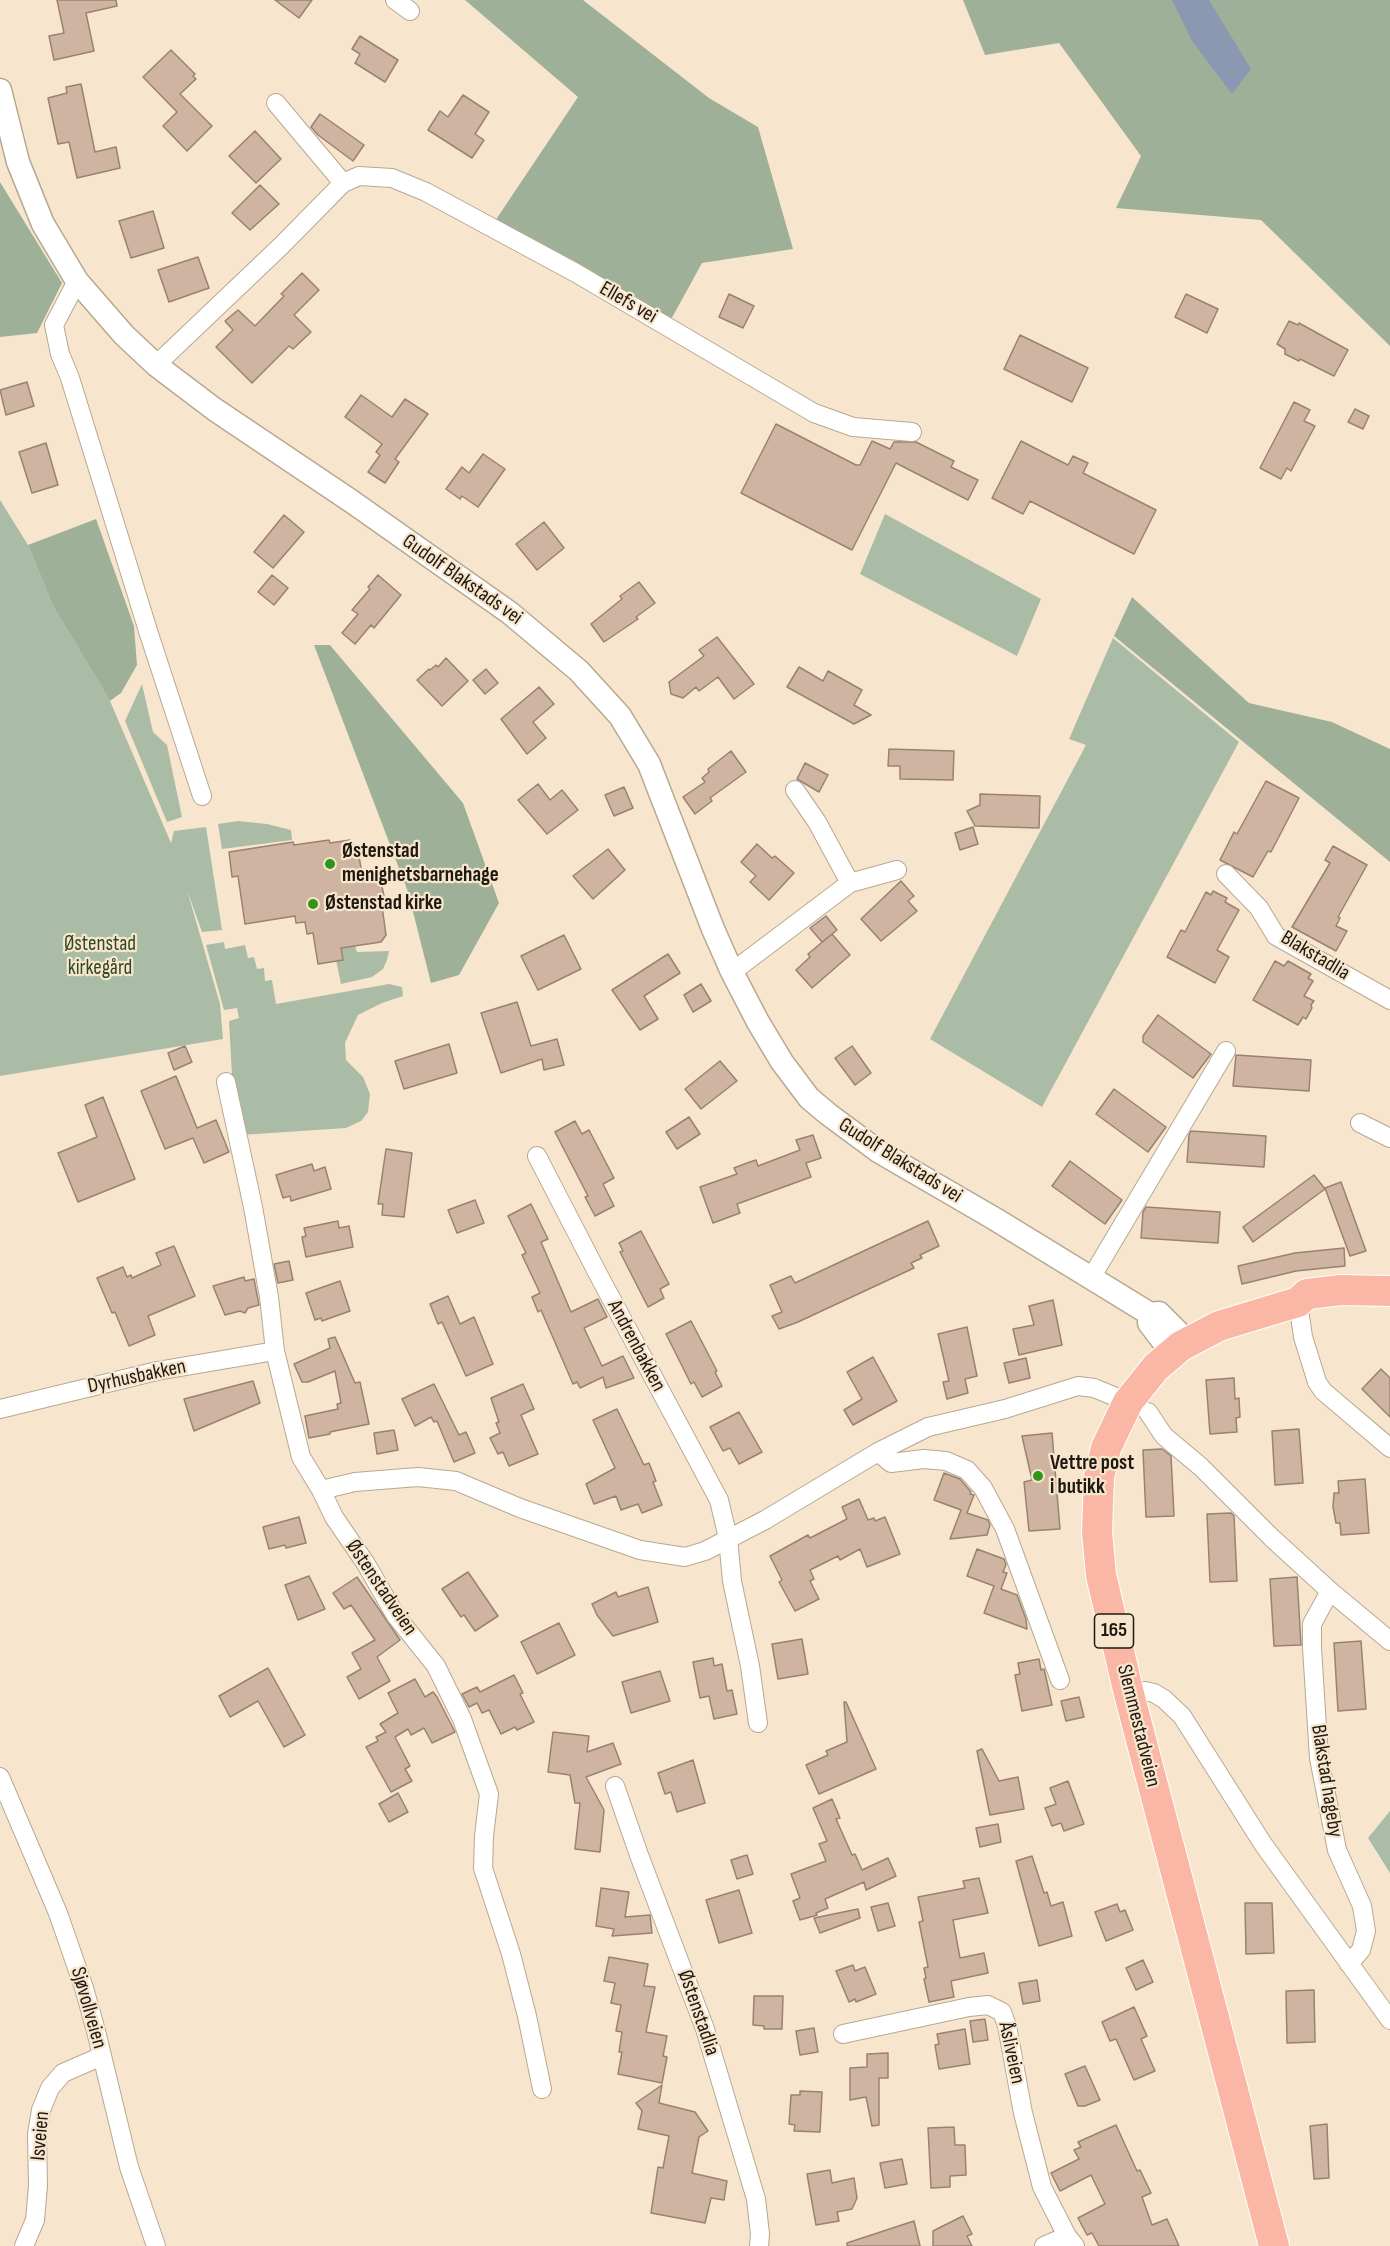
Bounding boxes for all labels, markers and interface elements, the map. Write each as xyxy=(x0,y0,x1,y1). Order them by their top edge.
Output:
street label: Ellefs vei xyxy=(595,277,661,329)
street label: Gudolf Blakstads vei xyxy=(397,529,527,631)
place label: Østenstad menighetsbarnehage xyxy=(342,839,499,889)
marker: Østenstad menighetsbarnehage xyxy=(323,857,337,871)
place label: Østenstad kirke xyxy=(325,891,442,917)
marker: Østenstad kirke xyxy=(306,897,320,911)
street label: Blakstadlia xyxy=(1276,926,1354,986)
park label: Østenstad kirkegård xyxy=(64,932,136,982)
street label: Gudolf Blakstads vei xyxy=(834,1113,966,1209)
street label: Andrenbakken xyxy=(601,1296,671,1396)
street label: Dyrhusbakken xyxy=(86,1354,188,1400)
place label: Vettre post i butikk xyxy=(1050,1451,1134,1501)
marker: Vettre post i butikk xyxy=(1031,1469,1045,1483)
street label: Østenstadveien xyxy=(340,1535,422,1641)
road number: 165 xyxy=(1094,1614,1134,1648)
street label: Slemmestadveien xyxy=(1111,1662,1165,1790)
street label: Blakstad hageby xyxy=(1305,1723,1347,1839)
street label: Sjøvollveien xyxy=(64,1964,112,2052)
street label: Østenstadlia xyxy=(672,1967,724,2059)
street label: Åsliveien xyxy=(992,2020,1030,2086)
street label: Isveien xyxy=(26,2110,56,2162)

